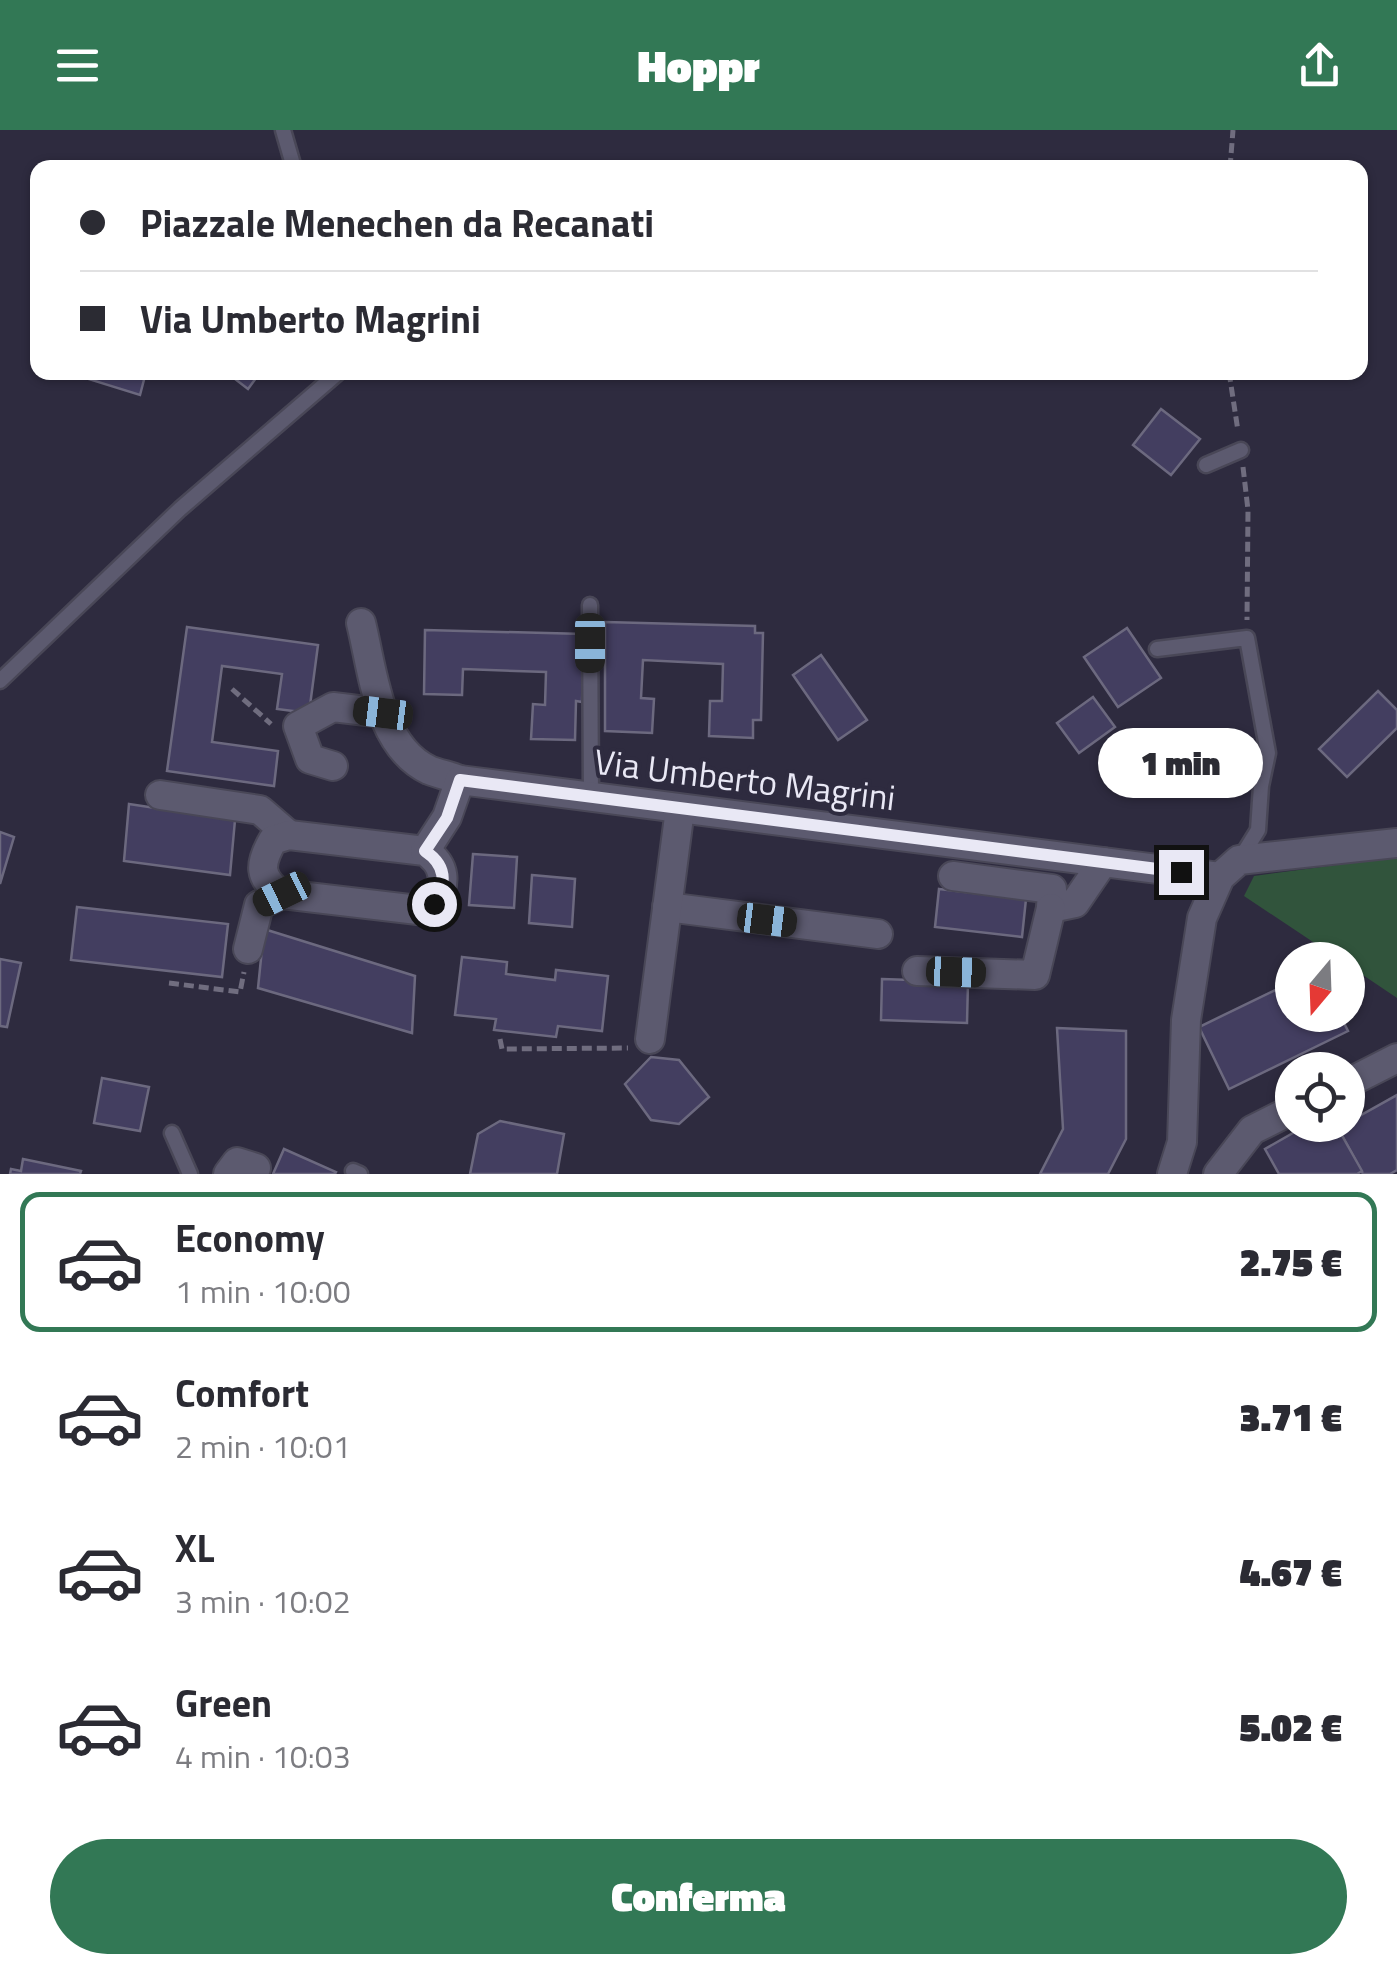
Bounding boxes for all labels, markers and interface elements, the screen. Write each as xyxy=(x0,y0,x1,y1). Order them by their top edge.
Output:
text: Hoppr xyxy=(637,31,760,99)
icon: menu xyxy=(50,38,105,93)
icon: share xyxy=(1292,38,1347,93)
text: Piazzale Menechen da Recanati xyxy=(140,194,654,252)
text: Via Umberto Magrini xyxy=(140,290,481,348)
car xyxy=(575,613,605,673)
car xyxy=(351,694,415,732)
callout: 1 min xyxy=(1098,727,1264,797)
street label: Via Umberto Magrini xyxy=(591,734,899,824)
text: 1 min xyxy=(1141,739,1220,787)
route end xyxy=(1159,850,1204,895)
car xyxy=(248,867,316,921)
route start xyxy=(412,882,457,927)
car xyxy=(735,901,799,939)
north arrow xyxy=(1275,942,1365,1032)
map controls xyxy=(1275,942,1365,1142)
car xyxy=(925,956,987,988)
button: locate xyxy=(1275,1052,1365,1142)
text: Economy xyxy=(175,1209,325,1267)
icon: car xyxy=(55,1217,145,1307)
text: 2.75 € xyxy=(1240,1233,1342,1291)
text: 1 min · 10:00 xyxy=(175,1267,351,1315)
text: Comfort xyxy=(175,1364,309,1422)
icon: car xyxy=(55,1372,145,1462)
text: 3.71 € xyxy=(1240,1388,1342,1446)
text: 2 min · 10:01 xyxy=(175,1422,351,1470)
text: XL xyxy=(175,1519,215,1577)
icon: car xyxy=(55,1527,145,1617)
text: 4.67 € xyxy=(1240,1543,1342,1601)
text: 3 min · 10:02 xyxy=(175,1577,351,1625)
text: Green xyxy=(175,1674,272,1732)
icon: car xyxy=(55,1682,145,1772)
text: 5.02 € xyxy=(1240,1698,1342,1756)
text: 4 min · 10:03 xyxy=(175,1732,351,1780)
button: Conferma xyxy=(50,1839,1347,1954)

